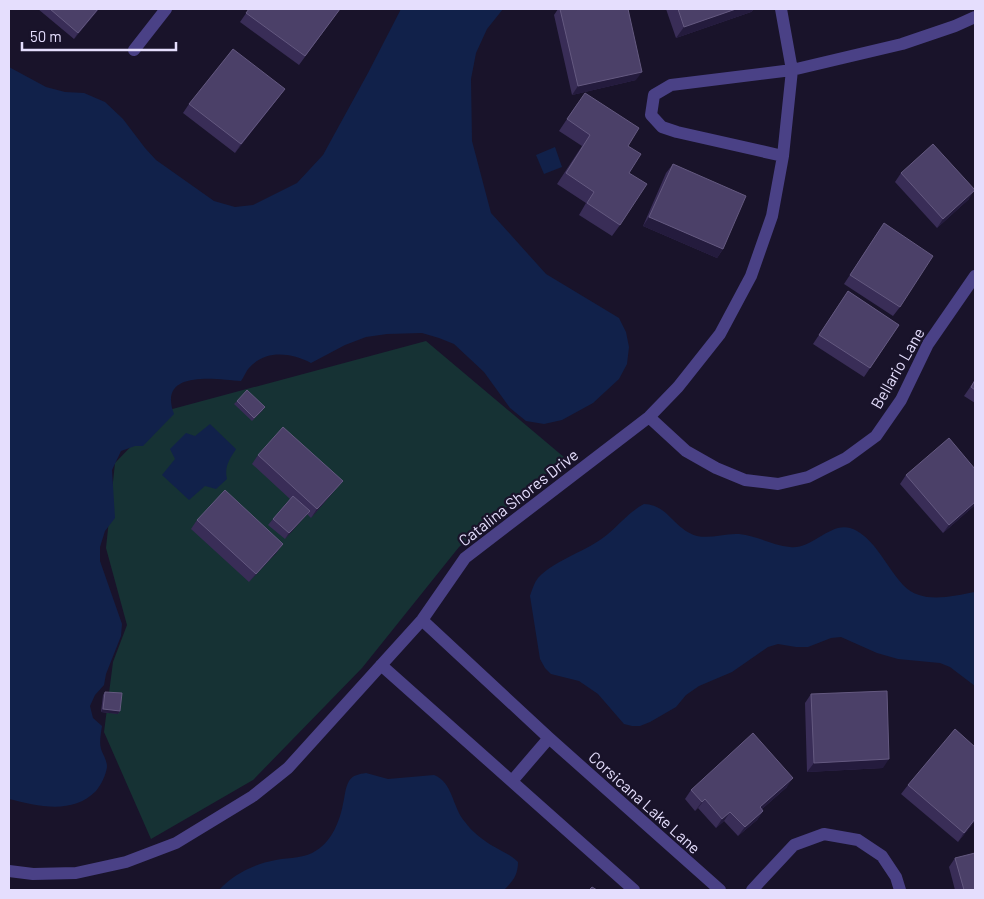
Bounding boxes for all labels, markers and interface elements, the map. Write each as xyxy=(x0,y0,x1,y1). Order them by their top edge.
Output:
scale bar xyxy=(22,20,176,52)
text: 50 m xyxy=(30,27,62,45)
street label: Bellario Lane xyxy=(866,324,928,412)
street label: Catalina Shores Drive xyxy=(454,444,582,550)
street label: Corsicana Lake Lane xyxy=(585,747,705,857)

